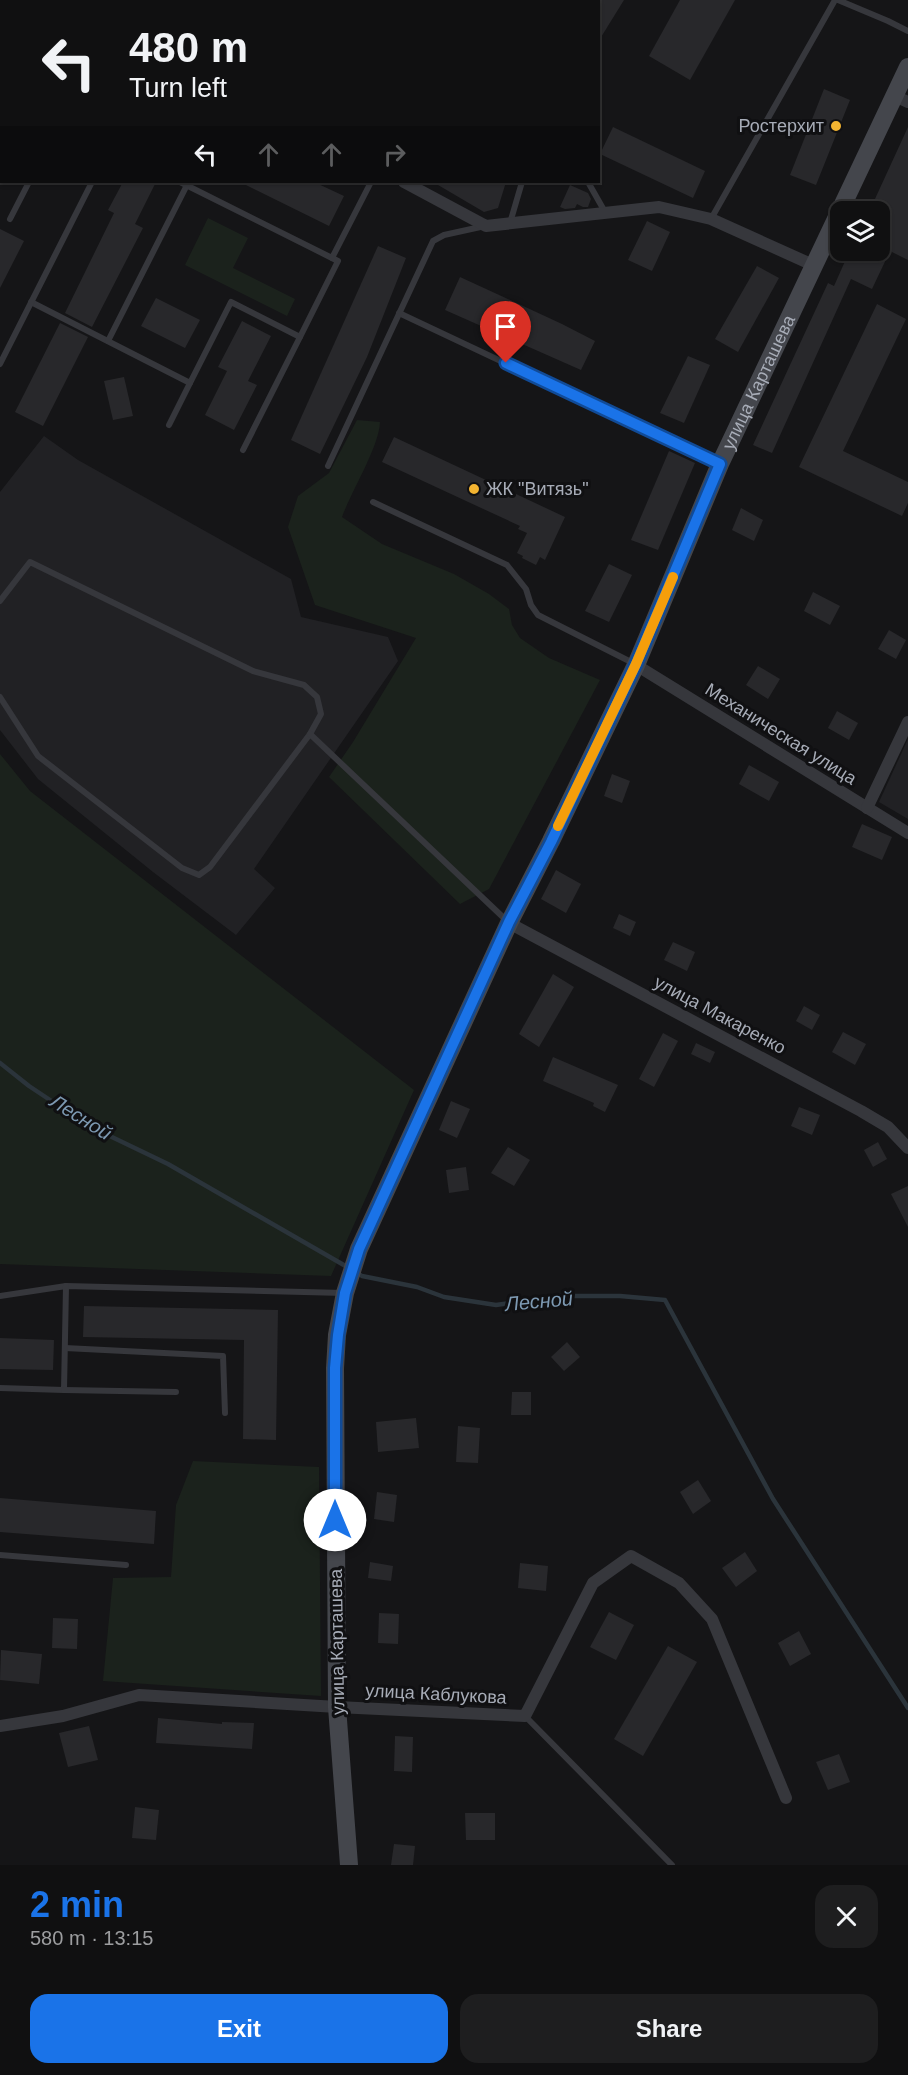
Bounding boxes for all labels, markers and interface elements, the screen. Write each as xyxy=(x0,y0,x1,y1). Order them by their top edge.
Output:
icon: left xyxy=(30,24,108,102)
text: 480 m xyxy=(129,24,248,71)
text: Turn left xyxy=(129,73,227,103)
place label: Ростерхит xyxy=(739,116,824,136)
marker: Ростерхит xyxy=(829,119,843,133)
icon: left xyxy=(189,138,222,171)
icon: ahead xyxy=(252,138,285,171)
icon: ahead xyxy=(315,138,348,171)
icon: right xyxy=(378,138,411,171)
map controls xyxy=(830,201,890,261)
button: layers xyxy=(830,201,890,261)
pin xyxy=(480,301,531,363)
icon: arrive xyxy=(489,310,522,343)
street label: улица Карташева xyxy=(718,311,799,453)
place label: ЖК "Витязь" xyxy=(486,479,589,499)
marker: ЖК "Витязь" xyxy=(467,482,481,496)
street label: Механическая улица xyxy=(702,679,861,789)
street label: улица Макаренко xyxy=(651,972,789,1058)
water label: Лесной xyxy=(45,1089,116,1144)
water label: Лесной xyxy=(502,1287,574,1315)
position arrow xyxy=(303,1488,367,1552)
street label: улица Карташева xyxy=(326,1568,348,1715)
street label: улица Каблукова xyxy=(365,1680,508,1708)
text: 2 min xyxy=(30,1884,124,1925)
button: close xyxy=(815,1885,878,1948)
text: 580 m · 13:15 xyxy=(30,1927,153,1949)
button: Exit xyxy=(30,1994,448,2063)
button: Share xyxy=(460,1994,878,2063)

